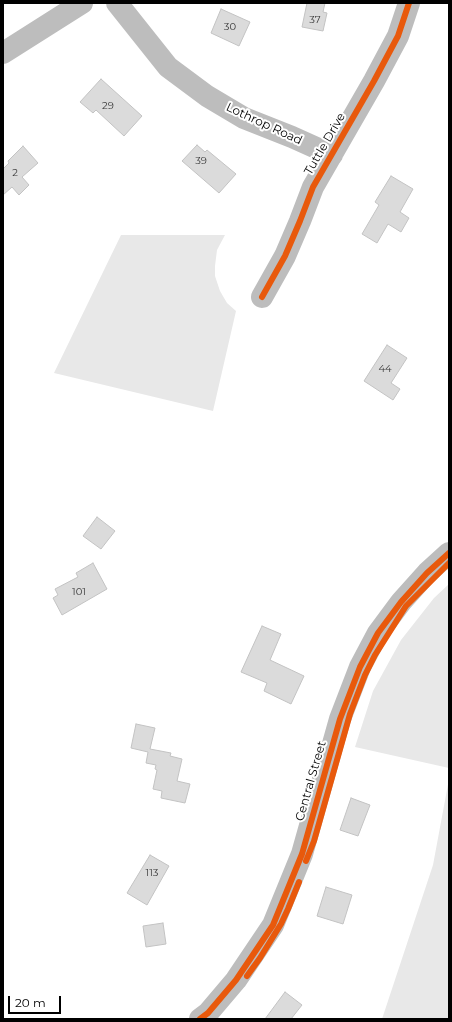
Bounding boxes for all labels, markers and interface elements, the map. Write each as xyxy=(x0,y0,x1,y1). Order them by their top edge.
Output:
house number: 37 xyxy=(309,14,321,26)
house number: 30 xyxy=(224,21,236,33)
house number: 29 xyxy=(102,100,114,112)
street label: Lothrop Road xyxy=(224,100,304,148)
street label: Tuttle Drive xyxy=(301,110,349,178)
house number: 39 xyxy=(195,155,207,167)
house number: 2 xyxy=(12,167,18,179)
house number: 44 xyxy=(378,363,392,375)
house number: 101 xyxy=(72,586,86,598)
street label: Central Street xyxy=(293,739,329,823)
house number: 113 xyxy=(146,867,158,879)
scale bar xyxy=(10,988,63,1014)
text: 20 m xyxy=(15,995,46,1010)

